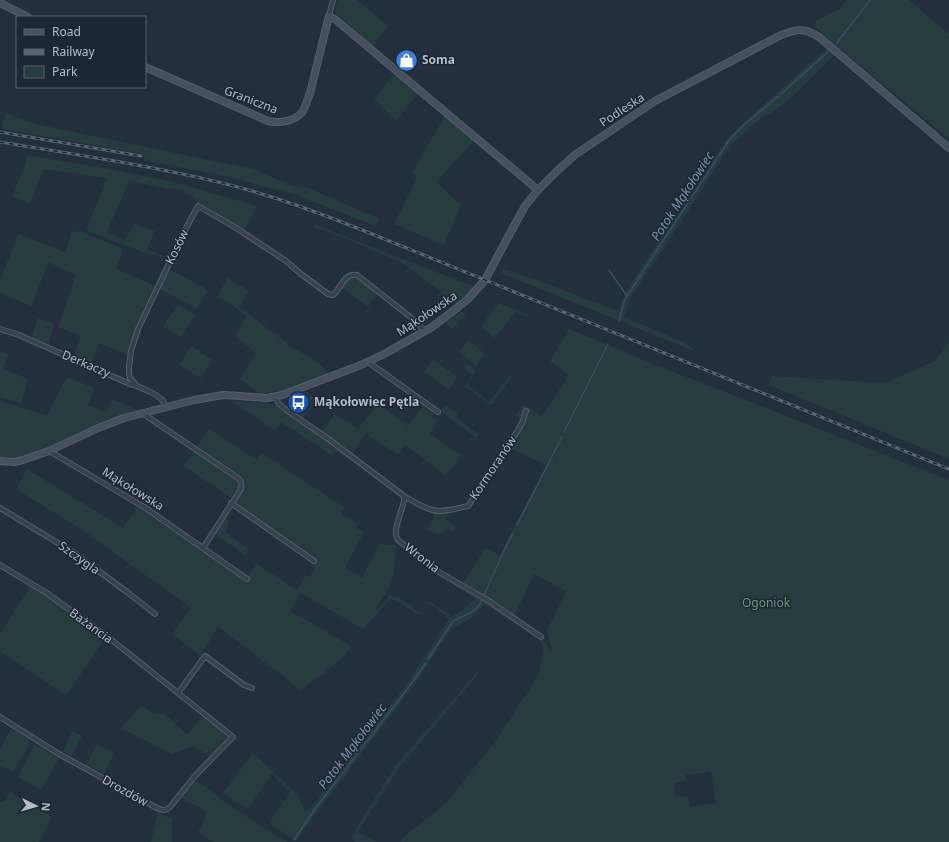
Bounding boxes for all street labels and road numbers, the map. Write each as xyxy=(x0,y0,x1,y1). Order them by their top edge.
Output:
street label: Graniczna xyxy=(222,82,280,118)
street label: Podleska xyxy=(596,89,648,131)
street label: Kosów xyxy=(161,226,193,267)
street label: Mąkołowska xyxy=(393,287,460,340)
street label: Derkaczy xyxy=(59,346,114,382)
street label: Kormoranów xyxy=(465,432,520,503)
street label: Mąkołowska xyxy=(99,463,167,514)
street label: Szczygla xyxy=(55,537,103,578)
street label: Wronia xyxy=(401,539,443,577)
street label: Bażancia xyxy=(66,604,116,647)
street label: Drozdów xyxy=(99,771,152,810)

